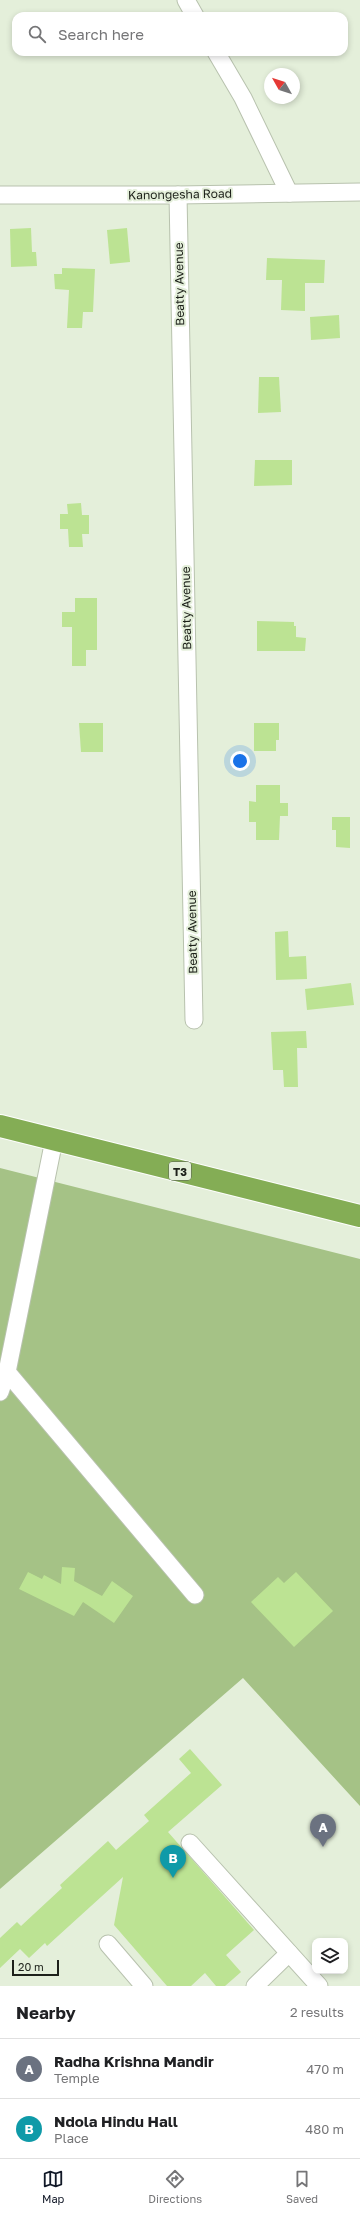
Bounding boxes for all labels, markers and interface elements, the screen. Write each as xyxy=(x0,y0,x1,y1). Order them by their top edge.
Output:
search box xyxy=(12,12,348,56)
icon: search xyxy=(26,23,48,45)
text: Search here xyxy=(58,25,144,43)
north arrow xyxy=(264,68,300,104)
street label: Kanongesha Road xyxy=(128,186,232,202)
street label: Beatty Avenue xyxy=(171,242,187,326)
street label: Beatty Avenue xyxy=(178,566,194,650)
your location xyxy=(230,751,250,771)
street label: Beatty Avenue xyxy=(184,890,200,974)
road number: T3 xyxy=(169,1162,191,1180)
pin: A xyxy=(310,1814,336,1847)
pin: B xyxy=(160,1845,186,1878)
map controls xyxy=(312,1938,348,1974)
button: layers xyxy=(312,1938,348,1974)
scale bar xyxy=(12,1958,59,1977)
text: 20 m xyxy=(18,1960,44,1973)
text: Nearby xyxy=(16,2002,76,2023)
text: 2 results xyxy=(290,2004,344,2020)
text: Radha Krishna Mandir xyxy=(54,2052,214,2070)
text: A xyxy=(24,2061,34,2077)
text: 470 m xyxy=(306,2061,344,2077)
text: Temple xyxy=(54,2070,100,2086)
text: Ndola Hindu Hall xyxy=(54,2112,178,2130)
text: B xyxy=(24,2121,34,2137)
text: 480 m xyxy=(305,2121,344,2137)
text: Place xyxy=(54,2130,89,2146)
tab: Map xyxy=(42,2168,64,2205)
tab: Directions xyxy=(148,2168,202,2205)
tab: Saved xyxy=(286,2168,318,2205)

